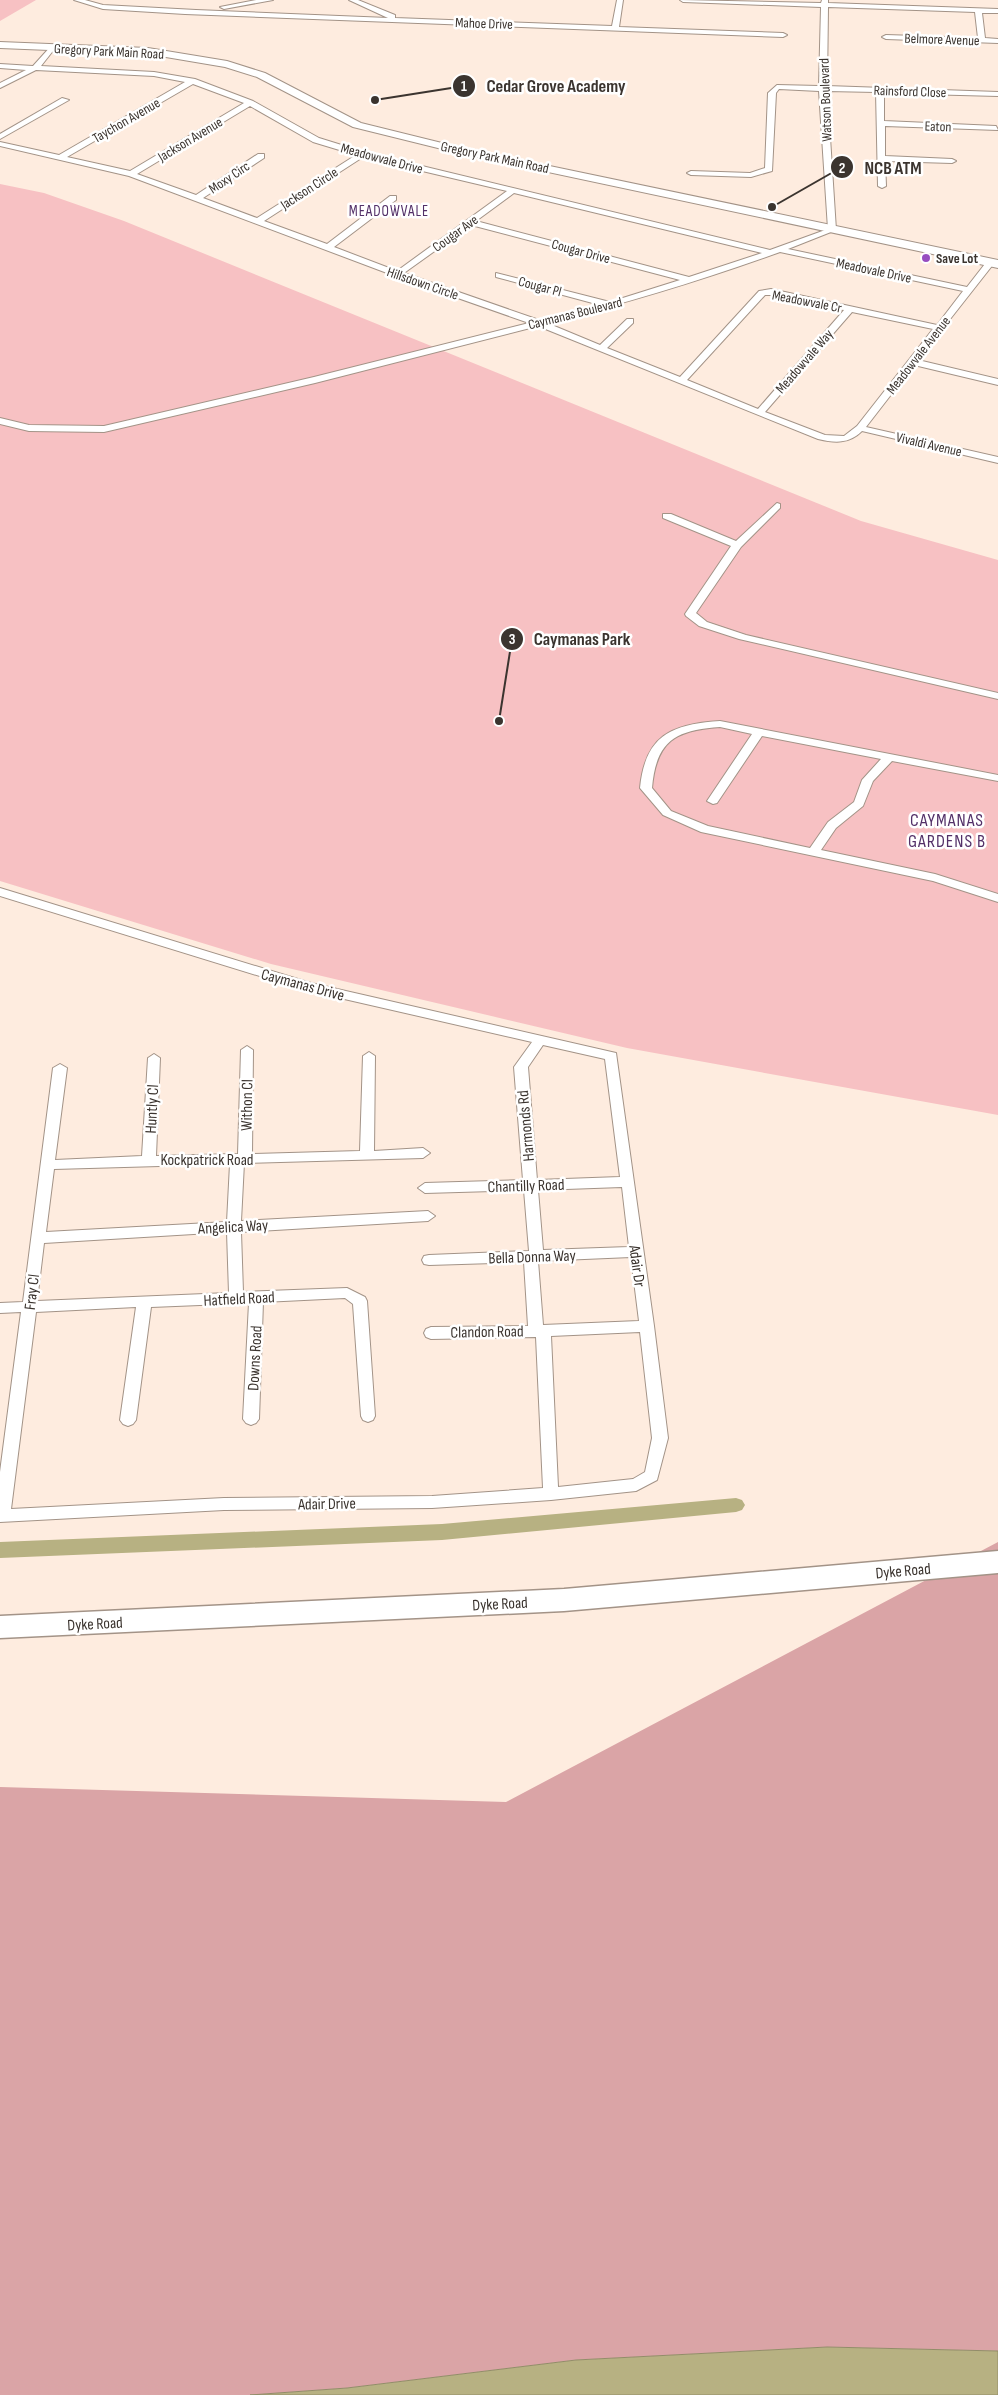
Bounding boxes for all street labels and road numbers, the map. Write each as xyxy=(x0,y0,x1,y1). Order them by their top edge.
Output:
street label: Mahoe Drive xyxy=(455,14,513,33)
street label: Belmore Avenue xyxy=(904,30,980,49)
street label: Gregory Park Main Road xyxy=(54,40,165,63)
street label: Watson Boulevard xyxy=(816,58,835,142)
street label: Rainsford Close xyxy=(873,82,947,101)
street label: Taychon Avenue xyxy=(89,94,163,147)
street label: Jackson Avenue xyxy=(154,114,226,166)
street label: Eaton xyxy=(924,118,952,135)
street label: Gregory Park Main Road xyxy=(439,138,551,177)
street label: Meadowvale Drive xyxy=(339,139,425,178)
street label: Moxy Circ xyxy=(206,158,253,197)
street label: Jackson Circle xyxy=(277,164,341,214)
street label: Cougar Ave xyxy=(429,211,481,256)
street label: Cougar Drive xyxy=(550,236,612,267)
street label: Meadovale Drive xyxy=(835,254,913,287)
street label: Hillsdown Circle xyxy=(385,263,461,304)
street label: Cougar Pl xyxy=(516,273,563,300)
street label: Meadowvale Cr xyxy=(771,286,843,317)
street label: Caymanas Boulevard xyxy=(526,294,624,333)
street label: Meadowvale Avenue xyxy=(883,313,954,398)
street label: Meadowvale Way xyxy=(772,325,837,397)
street label: Vivaldi Avenue xyxy=(894,429,963,460)
street label: Caymanas Drive xyxy=(259,965,346,1006)
street label: Withon Cl xyxy=(238,1079,257,1131)
street label: Huntly Cl xyxy=(142,1084,163,1134)
street label: Harmonds Rd xyxy=(514,1089,539,1162)
street label: Kockpatrick Road xyxy=(160,1151,254,1170)
street label: Chantilly Road xyxy=(487,1176,565,1197)
street label: Angelica Way xyxy=(197,1216,269,1239)
street label: Adair Dr xyxy=(624,1243,649,1289)
street label: Bella Donna Way xyxy=(488,1246,576,1269)
street label: Fray Cl xyxy=(21,1273,44,1311)
street label: Hatfield Road xyxy=(203,1288,275,1311)
street label: Clandon Road xyxy=(450,1322,524,1343)
street label: Downs Road xyxy=(244,1325,267,1391)
street label: Adair Drive xyxy=(297,1494,356,1515)
street label: Dyke Road xyxy=(875,1560,932,1583)
street label: Dyke Road xyxy=(472,1594,528,1615)
street label: Dyke Road xyxy=(67,1614,123,1635)

